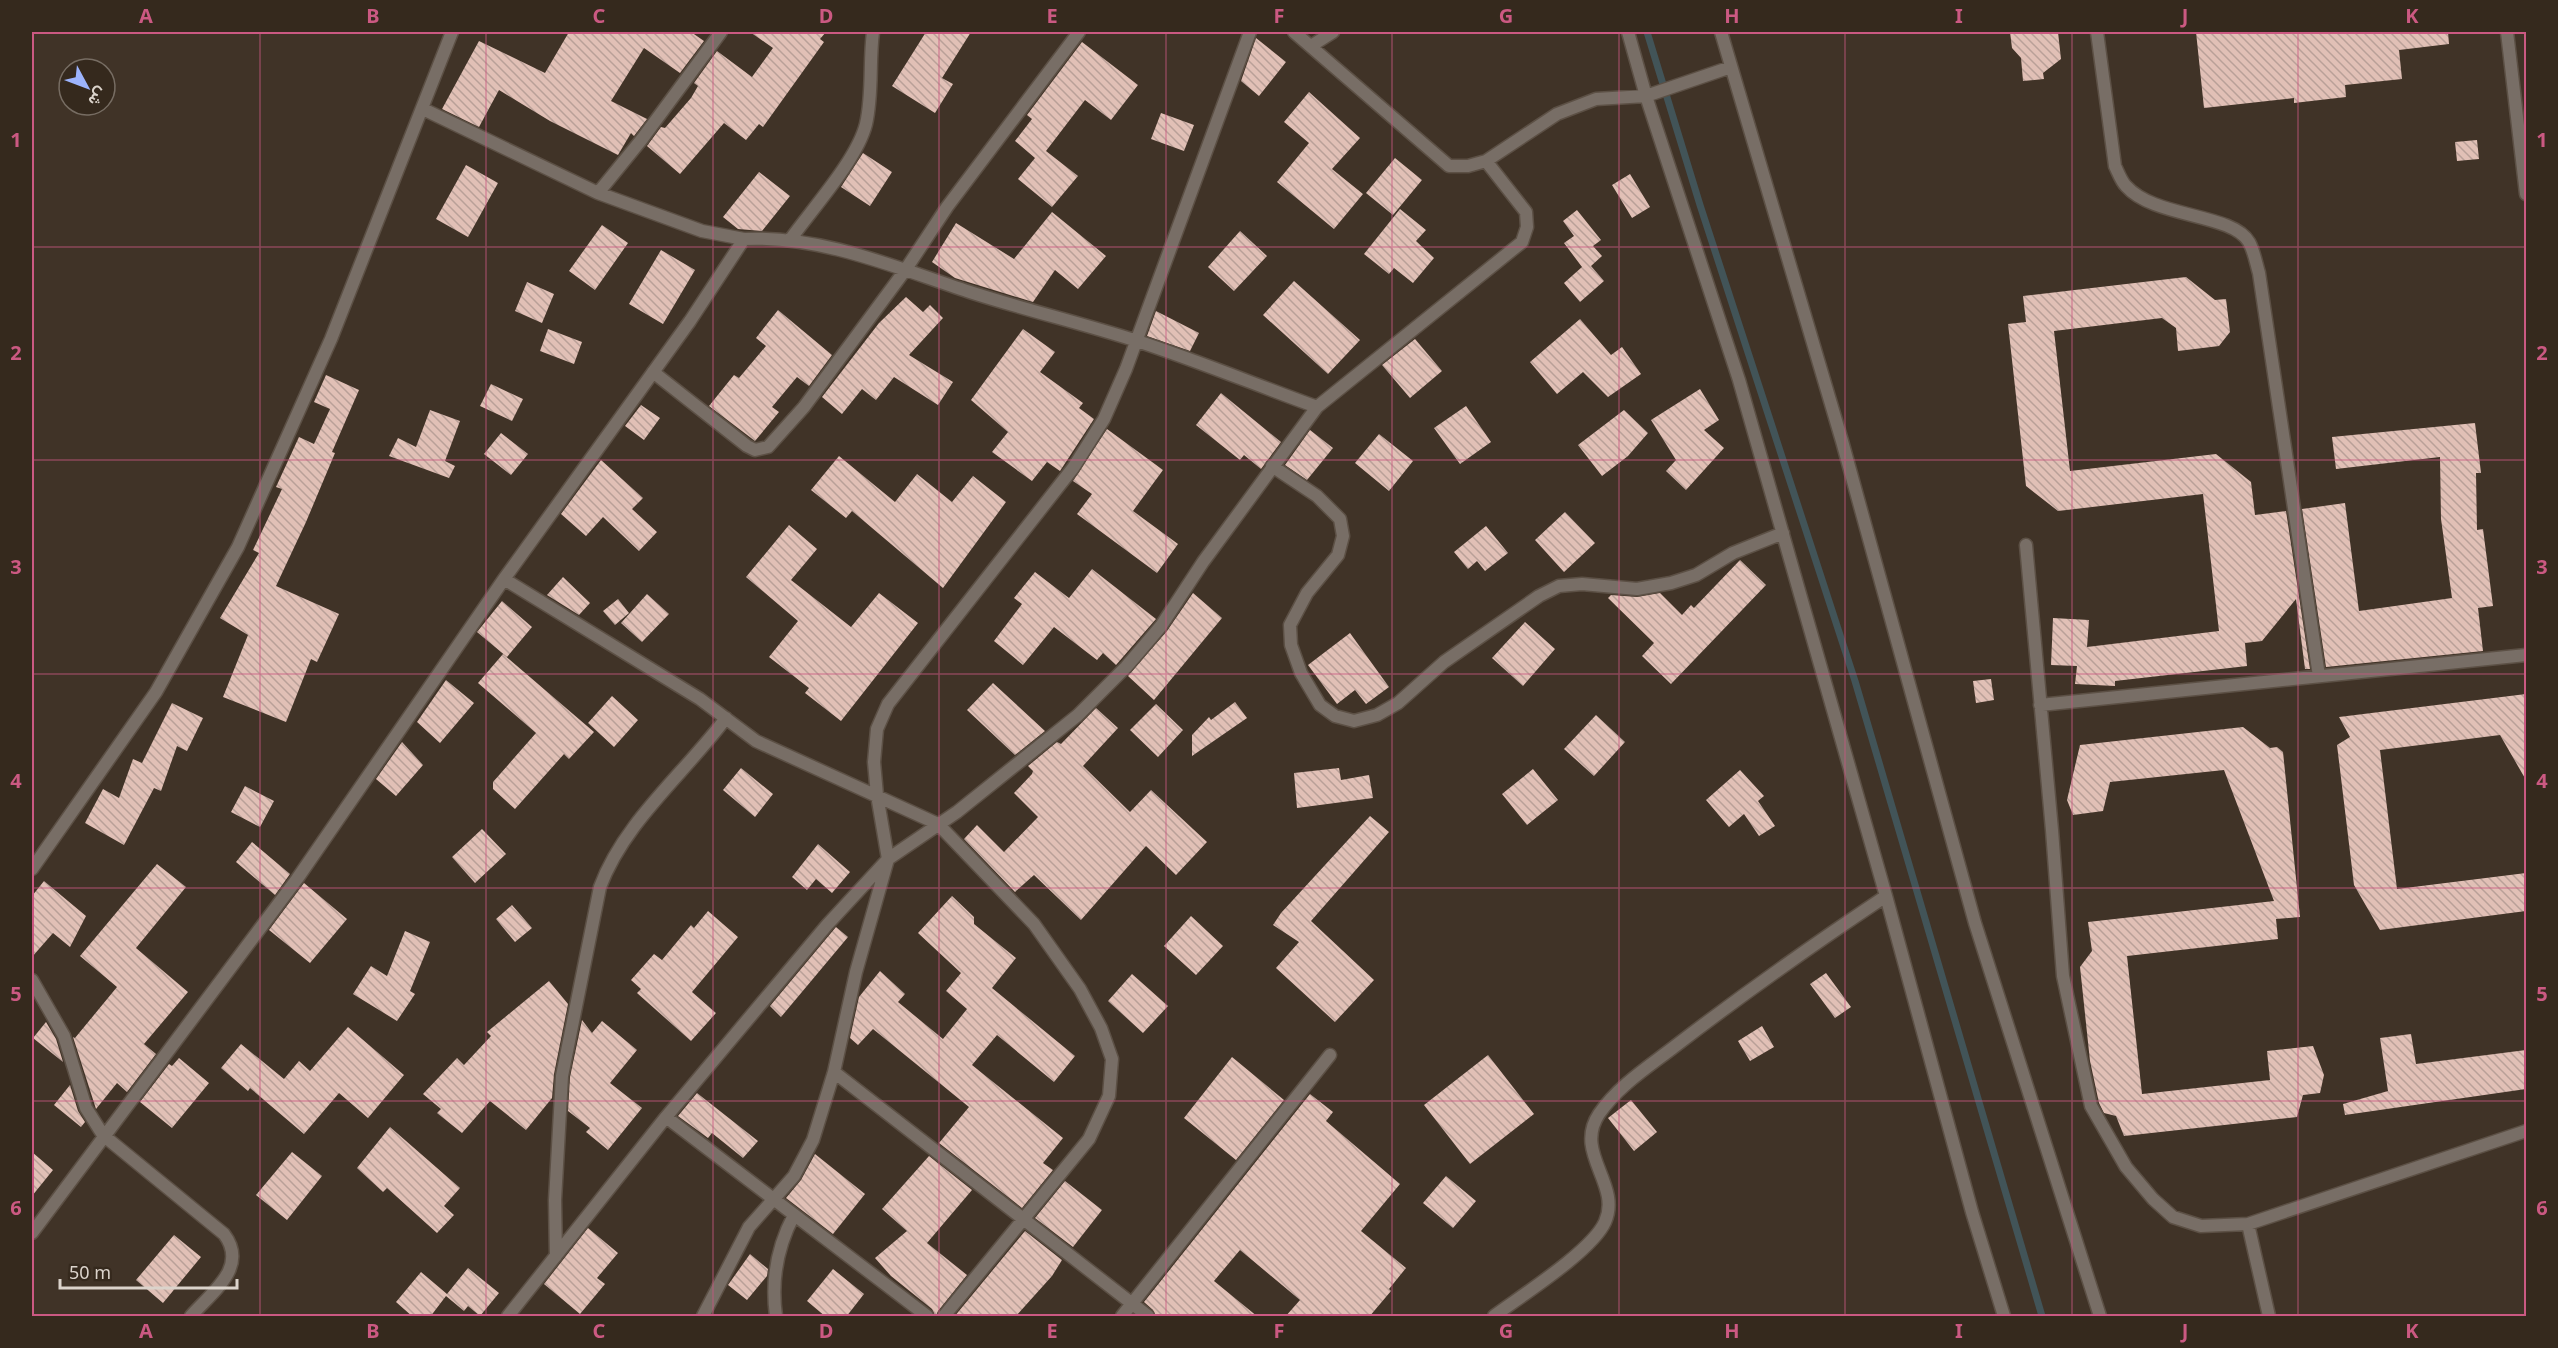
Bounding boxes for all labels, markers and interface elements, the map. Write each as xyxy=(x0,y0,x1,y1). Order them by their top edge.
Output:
text: A xyxy=(139,2,153,29)
text: B xyxy=(366,2,380,29)
text: C xyxy=(593,2,606,29)
text: D xyxy=(819,2,833,29)
text: E xyxy=(1046,2,1058,29)
text: F xyxy=(1274,2,1284,29)
text: G xyxy=(1499,2,1513,29)
text: H xyxy=(1724,2,1740,29)
text: I xyxy=(1955,2,1963,29)
text: J xyxy=(2180,2,2188,29)
text: K xyxy=(2405,2,2419,29)
north arrow xyxy=(57,57,117,117)
text: ش xyxy=(84,82,113,111)
text: 1 xyxy=(10,126,22,153)
text: 1 xyxy=(2536,126,2548,153)
text: 2 xyxy=(10,339,22,366)
text: 2 xyxy=(2536,339,2548,366)
text: 3 xyxy=(10,553,22,580)
text: 3 xyxy=(2536,553,2548,580)
text: 4 xyxy=(10,767,22,794)
text: 4 xyxy=(2536,767,2548,794)
text: 5 xyxy=(10,980,22,1007)
text: 5 xyxy=(2536,980,2548,1007)
text: 6 xyxy=(10,1194,22,1221)
text: 6 xyxy=(2536,1194,2548,1221)
scale bar xyxy=(60,1252,237,1290)
text: 50 m xyxy=(69,1260,111,1284)
text: A xyxy=(139,1317,153,1344)
text: B xyxy=(366,1317,380,1344)
text: C xyxy=(593,1317,606,1344)
text: D xyxy=(819,1317,833,1344)
text: E xyxy=(1046,1317,1058,1344)
text: F xyxy=(1274,1317,1284,1344)
text: G xyxy=(1499,1317,1513,1344)
text: H xyxy=(1724,1317,1740,1344)
text: I xyxy=(1955,1317,1963,1344)
text: J xyxy=(2180,1317,2188,1344)
text: K xyxy=(2405,1317,2419,1344)

